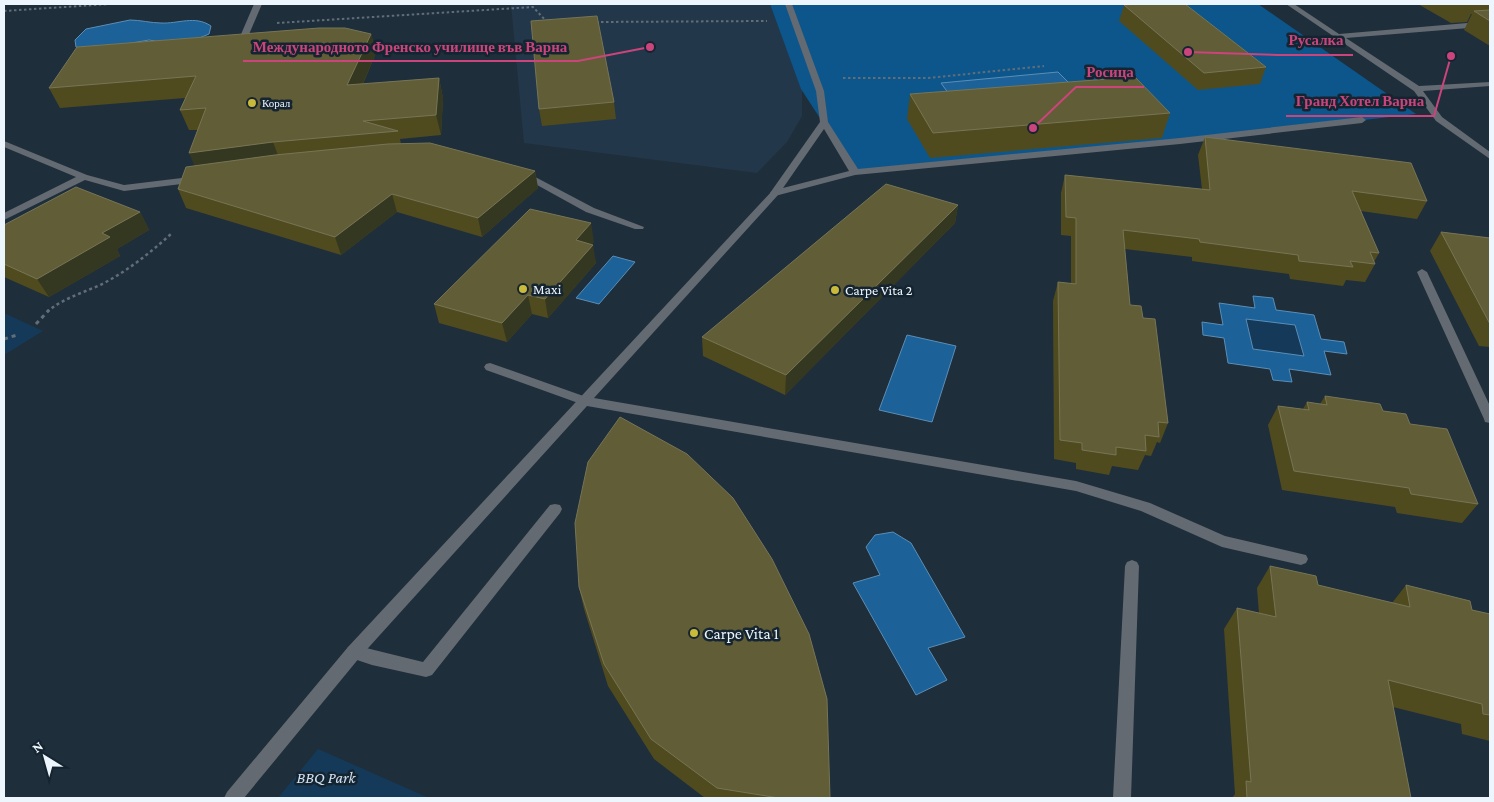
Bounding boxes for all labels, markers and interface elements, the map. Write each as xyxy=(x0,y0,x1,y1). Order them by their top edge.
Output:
callout: Русалка xyxy=(1278,25,1353,55)
callout: Международното Френско училище във Варна xyxy=(243,31,578,61)
text: Русалка xyxy=(1288,32,1344,48)
text: Международното Френско училище във Варна xyxy=(253,39,568,55)
callout: Росица xyxy=(1076,57,1144,87)
text: Росица xyxy=(1086,64,1134,80)
callout: Гранд Хотел Варна xyxy=(1286,86,1434,116)
text: Гранд Хотел Варна xyxy=(1296,93,1425,109)
marker: Корал xyxy=(246,97,258,109)
place label: Корал xyxy=(262,97,291,109)
place label: Maxi xyxy=(533,281,562,297)
place label: Carpe Vita 2 xyxy=(845,282,913,298)
marker: Maxi xyxy=(517,283,529,295)
marker: Carpe Vita 2 xyxy=(829,284,841,296)
place label: Carpe Vita 1 xyxy=(704,625,779,643)
marker: Carpe Vita 1 xyxy=(688,627,700,639)
north arrow xyxy=(20,732,70,782)
text: N xyxy=(29,737,46,756)
park label: BBQ Park xyxy=(297,769,356,786)

